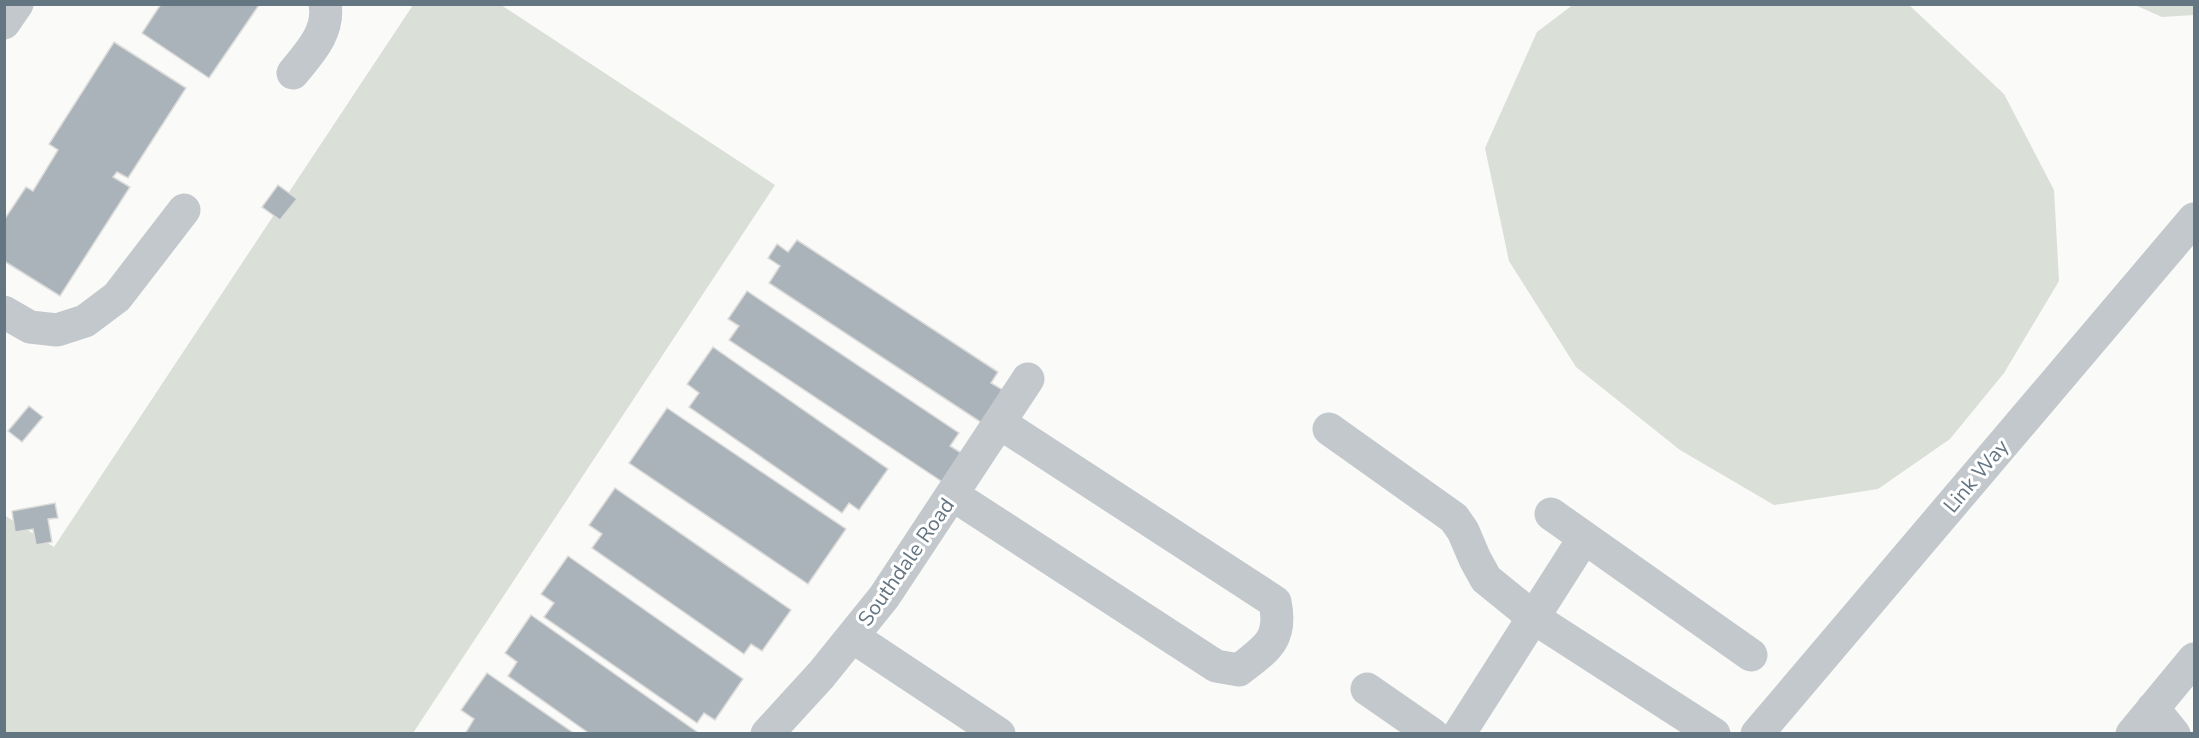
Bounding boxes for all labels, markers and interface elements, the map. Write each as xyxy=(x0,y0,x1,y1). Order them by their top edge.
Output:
street label: Link Way xyxy=(1937,433,2015,519)
street label: Southdale Road xyxy=(851,492,961,632)

